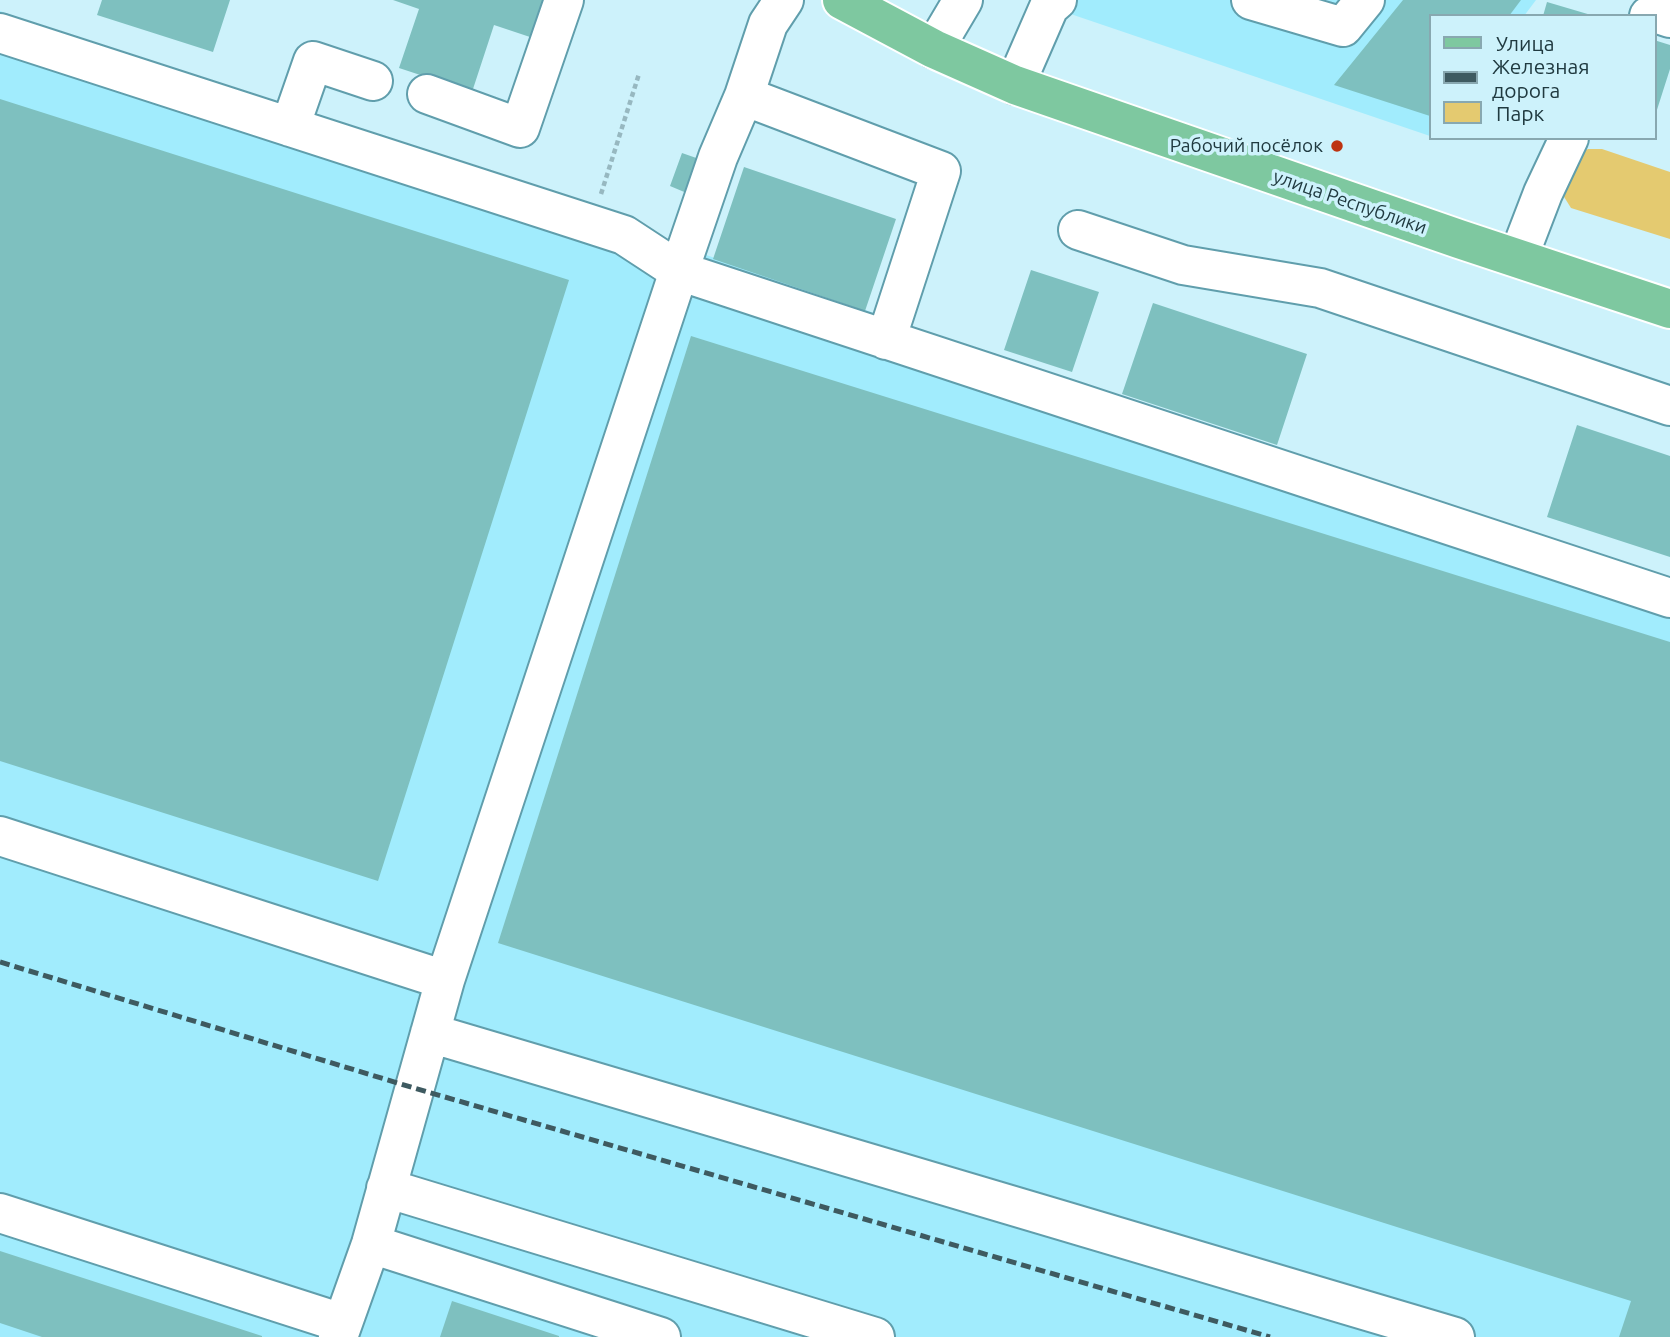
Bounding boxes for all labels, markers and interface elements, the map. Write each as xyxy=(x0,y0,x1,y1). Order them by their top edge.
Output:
legend xyxy=(1428,14,1656,140)
text: Улица xyxy=(1496,31,1554,55)
text: Железная дорога xyxy=(1492,54,1590,102)
text: Парк xyxy=(1496,101,1544,125)
place label: Рабочий посёлок xyxy=(1170,135,1323,157)
marker: Рабочий посёлок xyxy=(1329,138,1345,154)
street label: улица Республики xyxy=(1270,165,1430,239)

